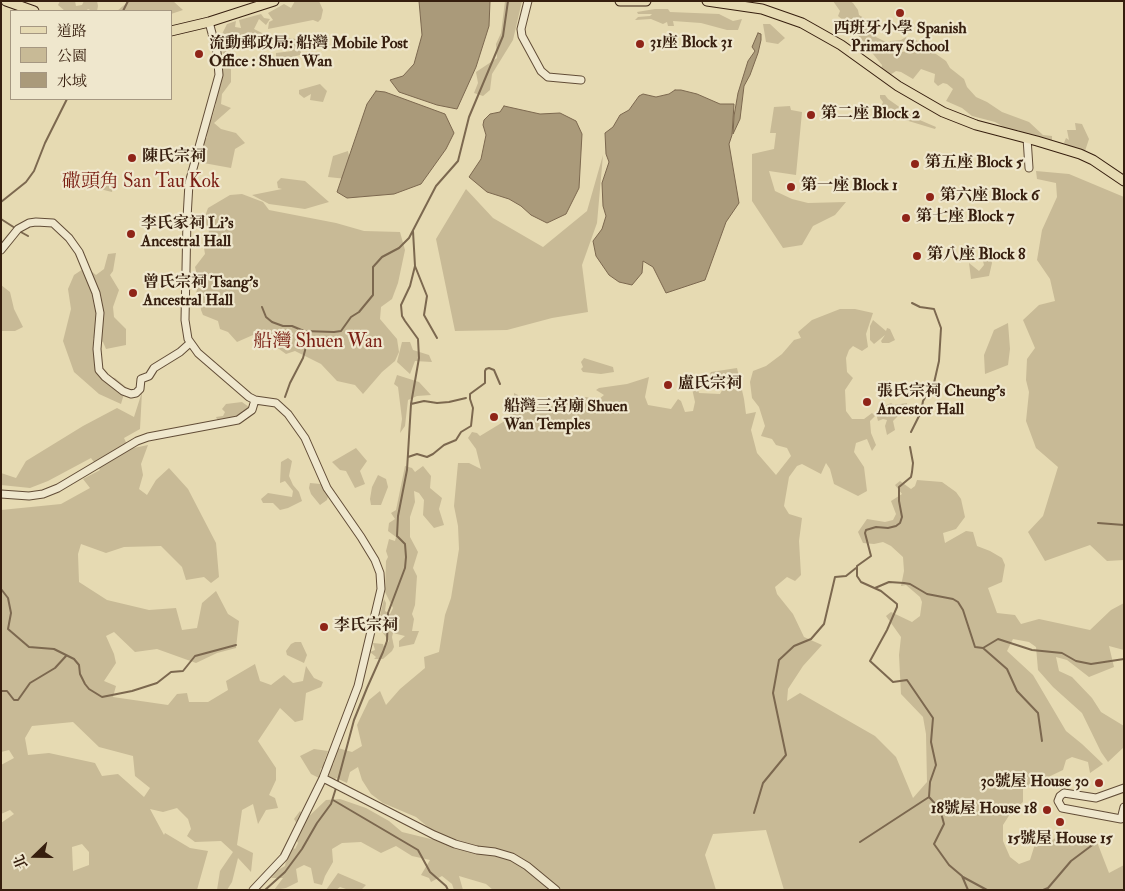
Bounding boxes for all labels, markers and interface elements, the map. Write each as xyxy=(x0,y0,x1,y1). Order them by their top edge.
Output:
marker: 西班牙小學 Spanish Primary School xyxy=(894,7,906,19)
legend xyxy=(10,10,172,100)
place label: 西班牙小學 Spanish Primary School xyxy=(833,20,967,58)
text: 道路 xyxy=(57,22,87,41)
place label: 31座 Block 31 xyxy=(650,34,733,54)
place label: 流動郵政局: 船灣 Mobile Post Office : Shuen Wan xyxy=(209,35,408,73)
marker: 31座 Block 31 xyxy=(634,38,646,50)
text: 公園 xyxy=(57,47,87,66)
marker: 流動郵政局: 船灣 Mobile Post Office : Shuen Wan xyxy=(193,48,205,60)
text: 水域 xyxy=(57,72,87,91)
place label: 第二座 Block 2 xyxy=(821,105,920,125)
marker: 第二座 Block 2 xyxy=(805,109,817,121)
place label: 陳氏宗祠 xyxy=(142,148,206,168)
marker: 陳氏宗祠 xyxy=(126,152,138,164)
place label: 第五座 Block 5 xyxy=(925,154,1023,174)
marker: 第五座 Block 5 xyxy=(909,158,921,170)
district label: 䃟頭角 San Tau Kok xyxy=(62,172,220,194)
place label: 第一座 Block 1 xyxy=(801,177,898,197)
marker: 第一座 Block 1 xyxy=(785,181,797,193)
place label: 第六座 Block 6 xyxy=(940,187,1039,207)
marker: 第六座 Block 6 xyxy=(924,191,936,203)
place label: 第七座 Block 7 xyxy=(916,208,1014,228)
marker: 第七座 Block 7 xyxy=(900,212,912,224)
place label: 李氏家祠 Li's Ancestral Hall xyxy=(141,215,234,253)
marker: 李氏家祠 Li's Ancestral Hall xyxy=(125,228,137,240)
place label: 第八座 Block 8 xyxy=(927,246,1025,266)
marker: 第八座 Block 8 xyxy=(911,250,923,262)
place label: 曾氏宗祠 Tsang's Ancestral Hall xyxy=(143,274,258,312)
marker: 曾氏宗祠 Tsang's Ancestral Hall xyxy=(127,287,139,299)
district label: 船灣 Shuen Wan xyxy=(253,332,383,354)
place label: 盧氏宗祠 xyxy=(678,375,742,395)
marker: 盧氏宗祠 xyxy=(662,379,674,391)
place label: 張氏宗祠 Cheung's Ancestor Hall xyxy=(877,383,1005,421)
marker: 張氏宗祠 Cheung's Ancestor Hall xyxy=(861,396,873,408)
place label: 船灣三宮廟 Shuen Wan Temples xyxy=(504,398,628,436)
marker: 船灣三宮廟 Shuen Wan Temples xyxy=(488,411,500,423)
place label: 李氏宗祠 xyxy=(334,617,398,637)
marker: 李氏宗祠 xyxy=(318,621,330,633)
place label: 30號屋 House 30 xyxy=(981,773,1089,793)
marker: 30號屋 House 30 xyxy=(1093,777,1105,789)
place label: 18號屋 House 18 xyxy=(931,800,1037,820)
marker: 18號屋 House 18 xyxy=(1041,804,1053,816)
marker: 15號屋 House 15 xyxy=(1054,816,1066,828)
place label: 15號屋 House 15 xyxy=(1007,830,1113,850)
north arrow xyxy=(10,831,60,881)
text: 北 xyxy=(10,852,31,871)

